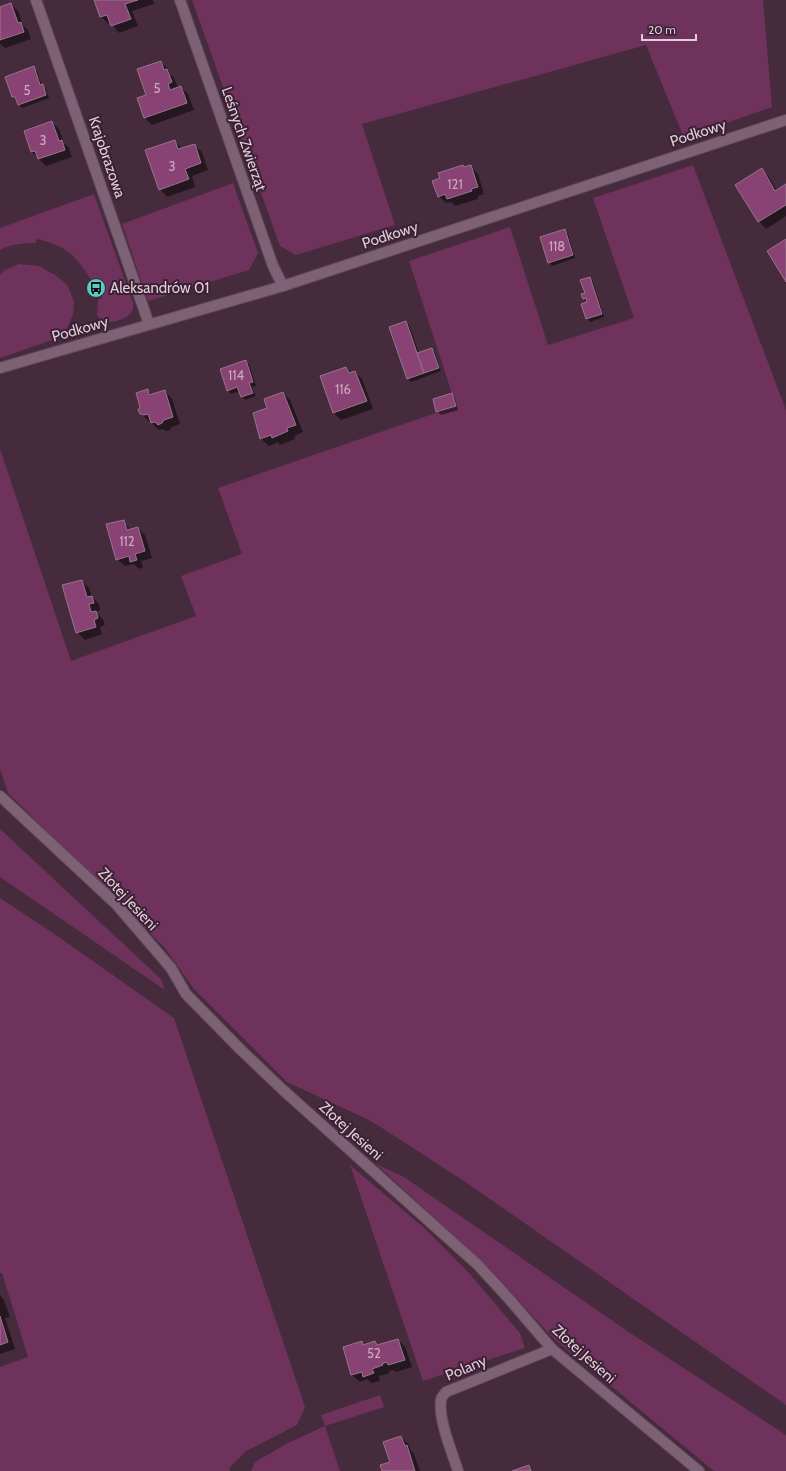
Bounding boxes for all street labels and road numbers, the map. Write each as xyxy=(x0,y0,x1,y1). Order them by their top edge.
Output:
street label: Leśnych Zwierząt xyxy=(218,85,270,193)
street label: Krajobrazowa xyxy=(85,114,130,201)
street label: Podkowy xyxy=(668,115,729,151)
street label: Podkowy xyxy=(360,217,421,253)
street label: Podkowy xyxy=(50,312,111,346)
street label: Złotej Jesieni xyxy=(94,864,162,934)
street label: Złotej Jesieni xyxy=(316,1098,386,1164)
street label: Złotej Jesieni xyxy=(549,1321,619,1387)
street label: Polany xyxy=(443,1351,490,1385)

